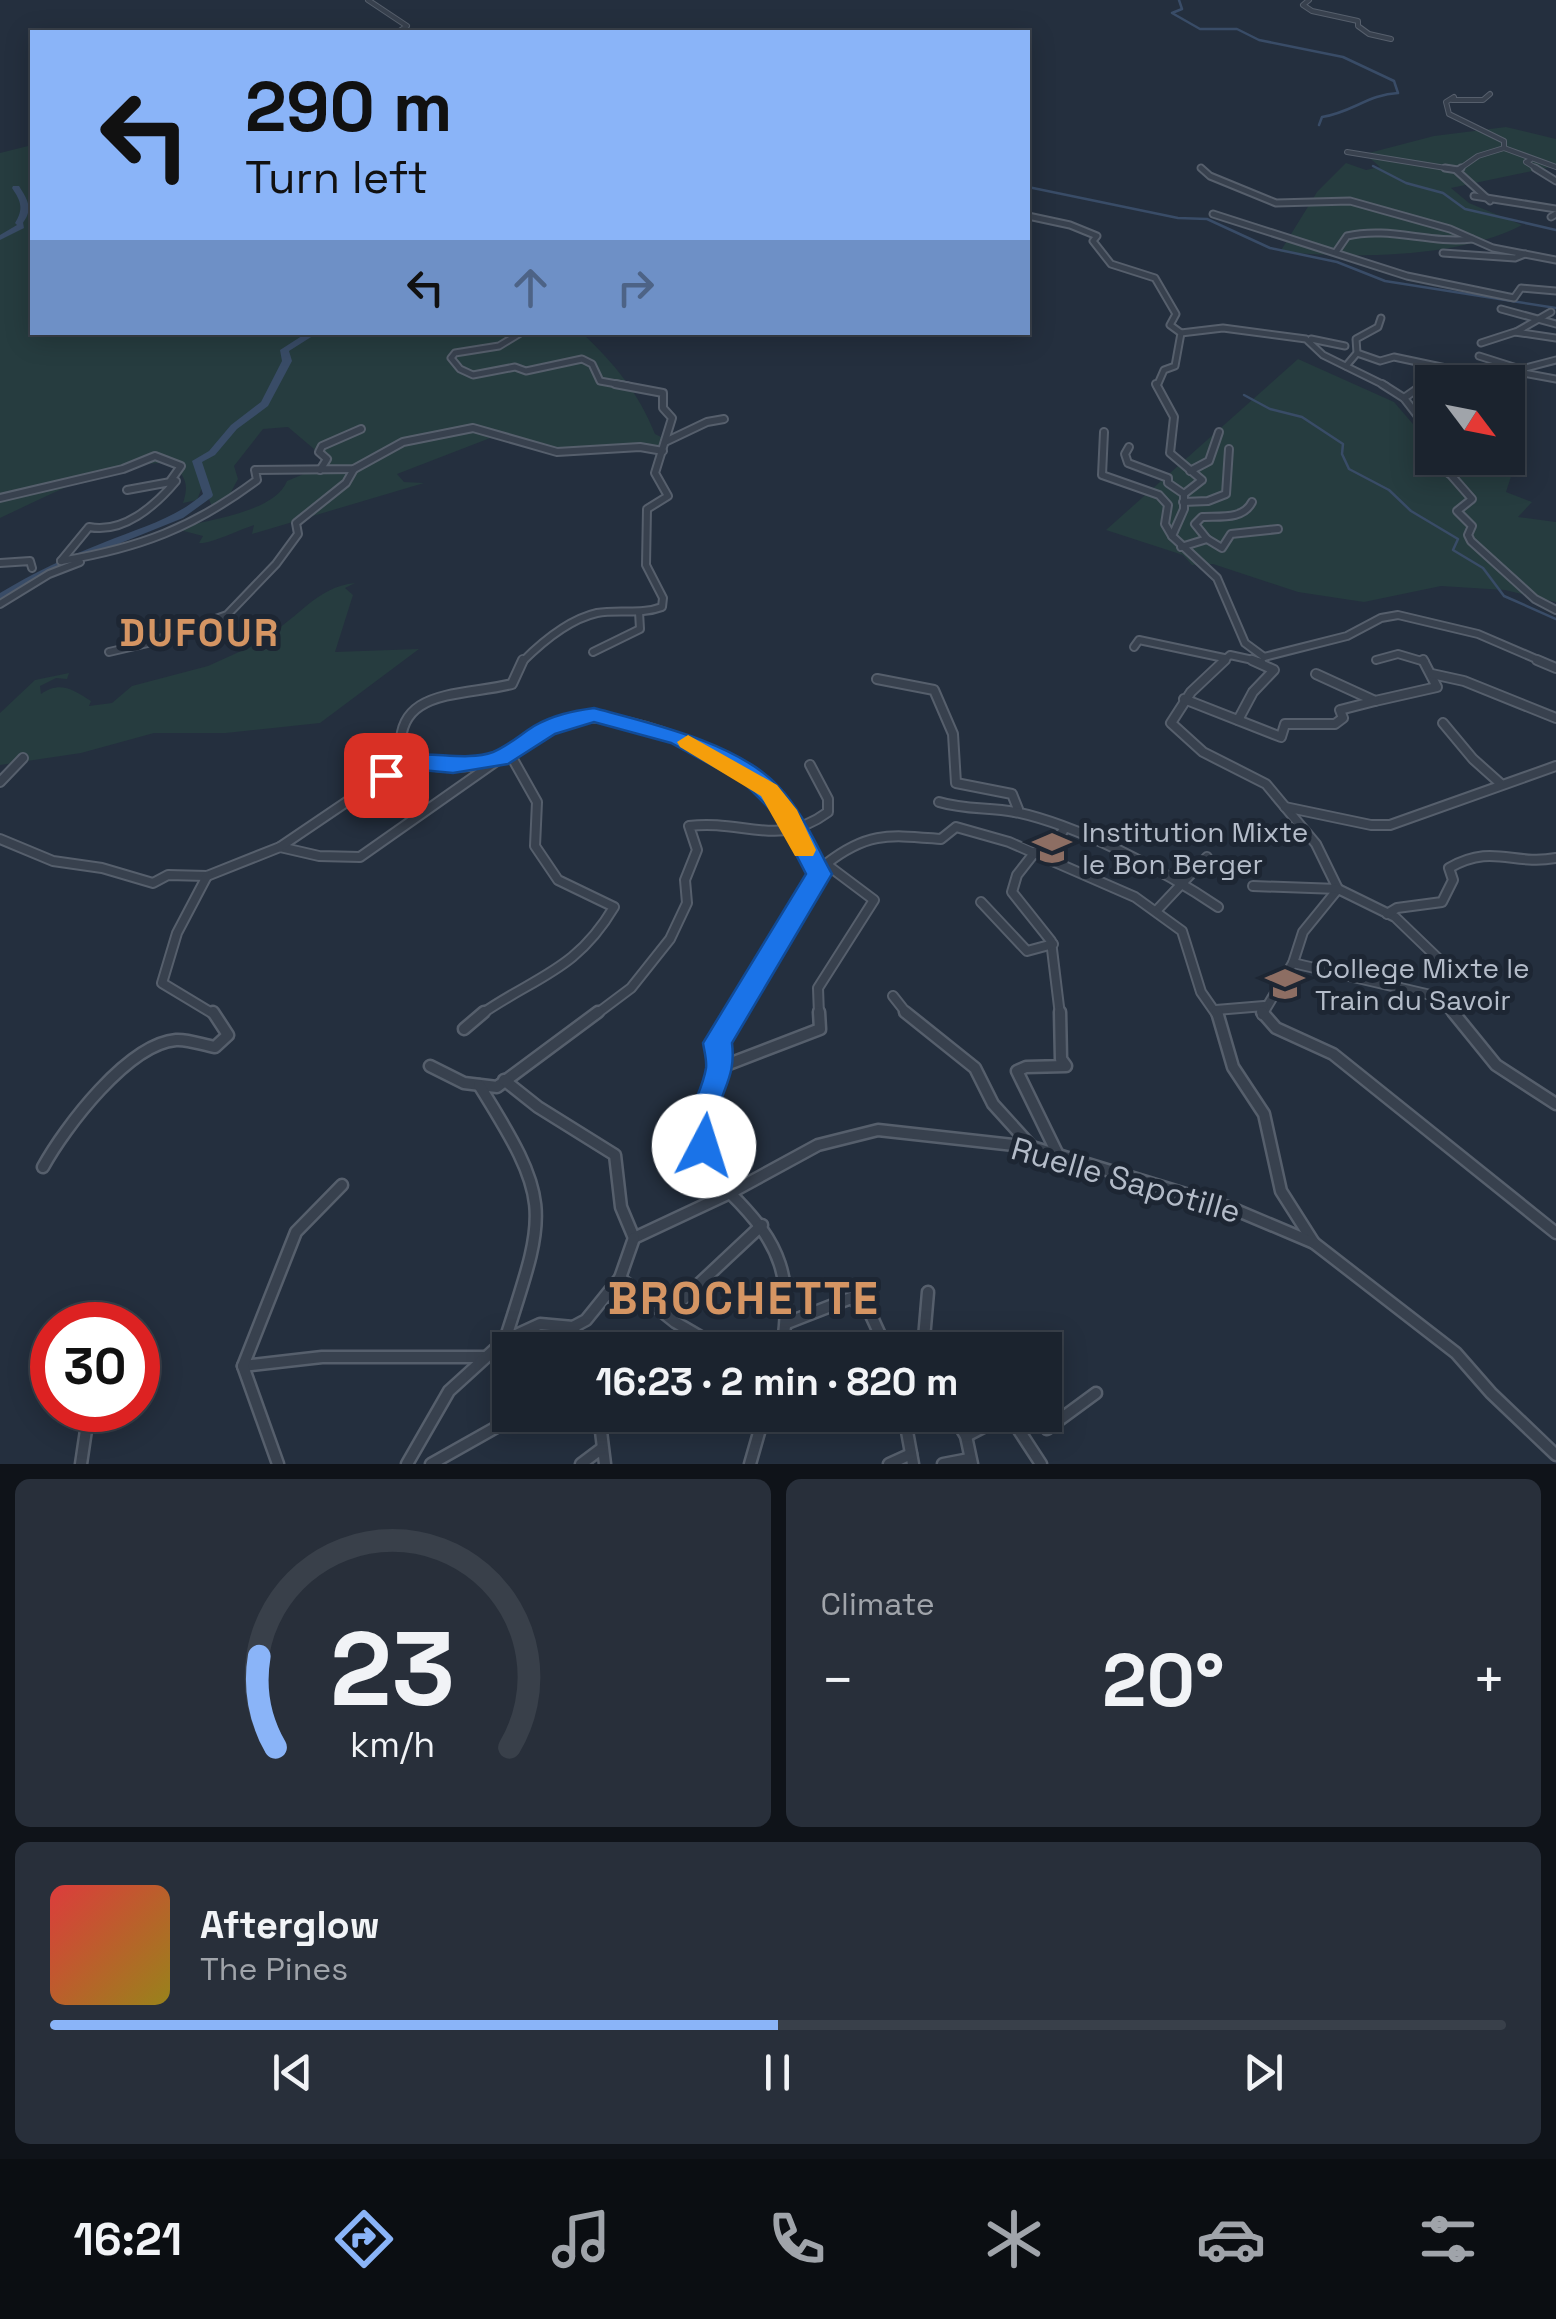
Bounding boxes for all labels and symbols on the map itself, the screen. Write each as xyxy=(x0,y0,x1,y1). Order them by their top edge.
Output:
north arrow xyxy=(1415,365,1525,475)
district label: DUFOUR xyxy=(119,609,281,657)
pin xyxy=(344,733,429,818)
place label: Institution Mixte le Bon Berger xyxy=(1082,814,1308,882)
school or university icon: Institution Mixte le Bon Berger xyxy=(1031,827,1073,869)
place label: College Mixte le Train du Savoir xyxy=(1315,950,1530,1018)
school or university icon: College Mixte le Train du Savoir xyxy=(1264,963,1306,1005)
position arrow xyxy=(652,1094,756,1198)
street label: Ruelle Sapotille xyxy=(1007,1128,1245,1232)
district label: BROCHETTE xyxy=(608,1270,880,1327)
speed limit sign: 30 xyxy=(30,1302,160,1432)

